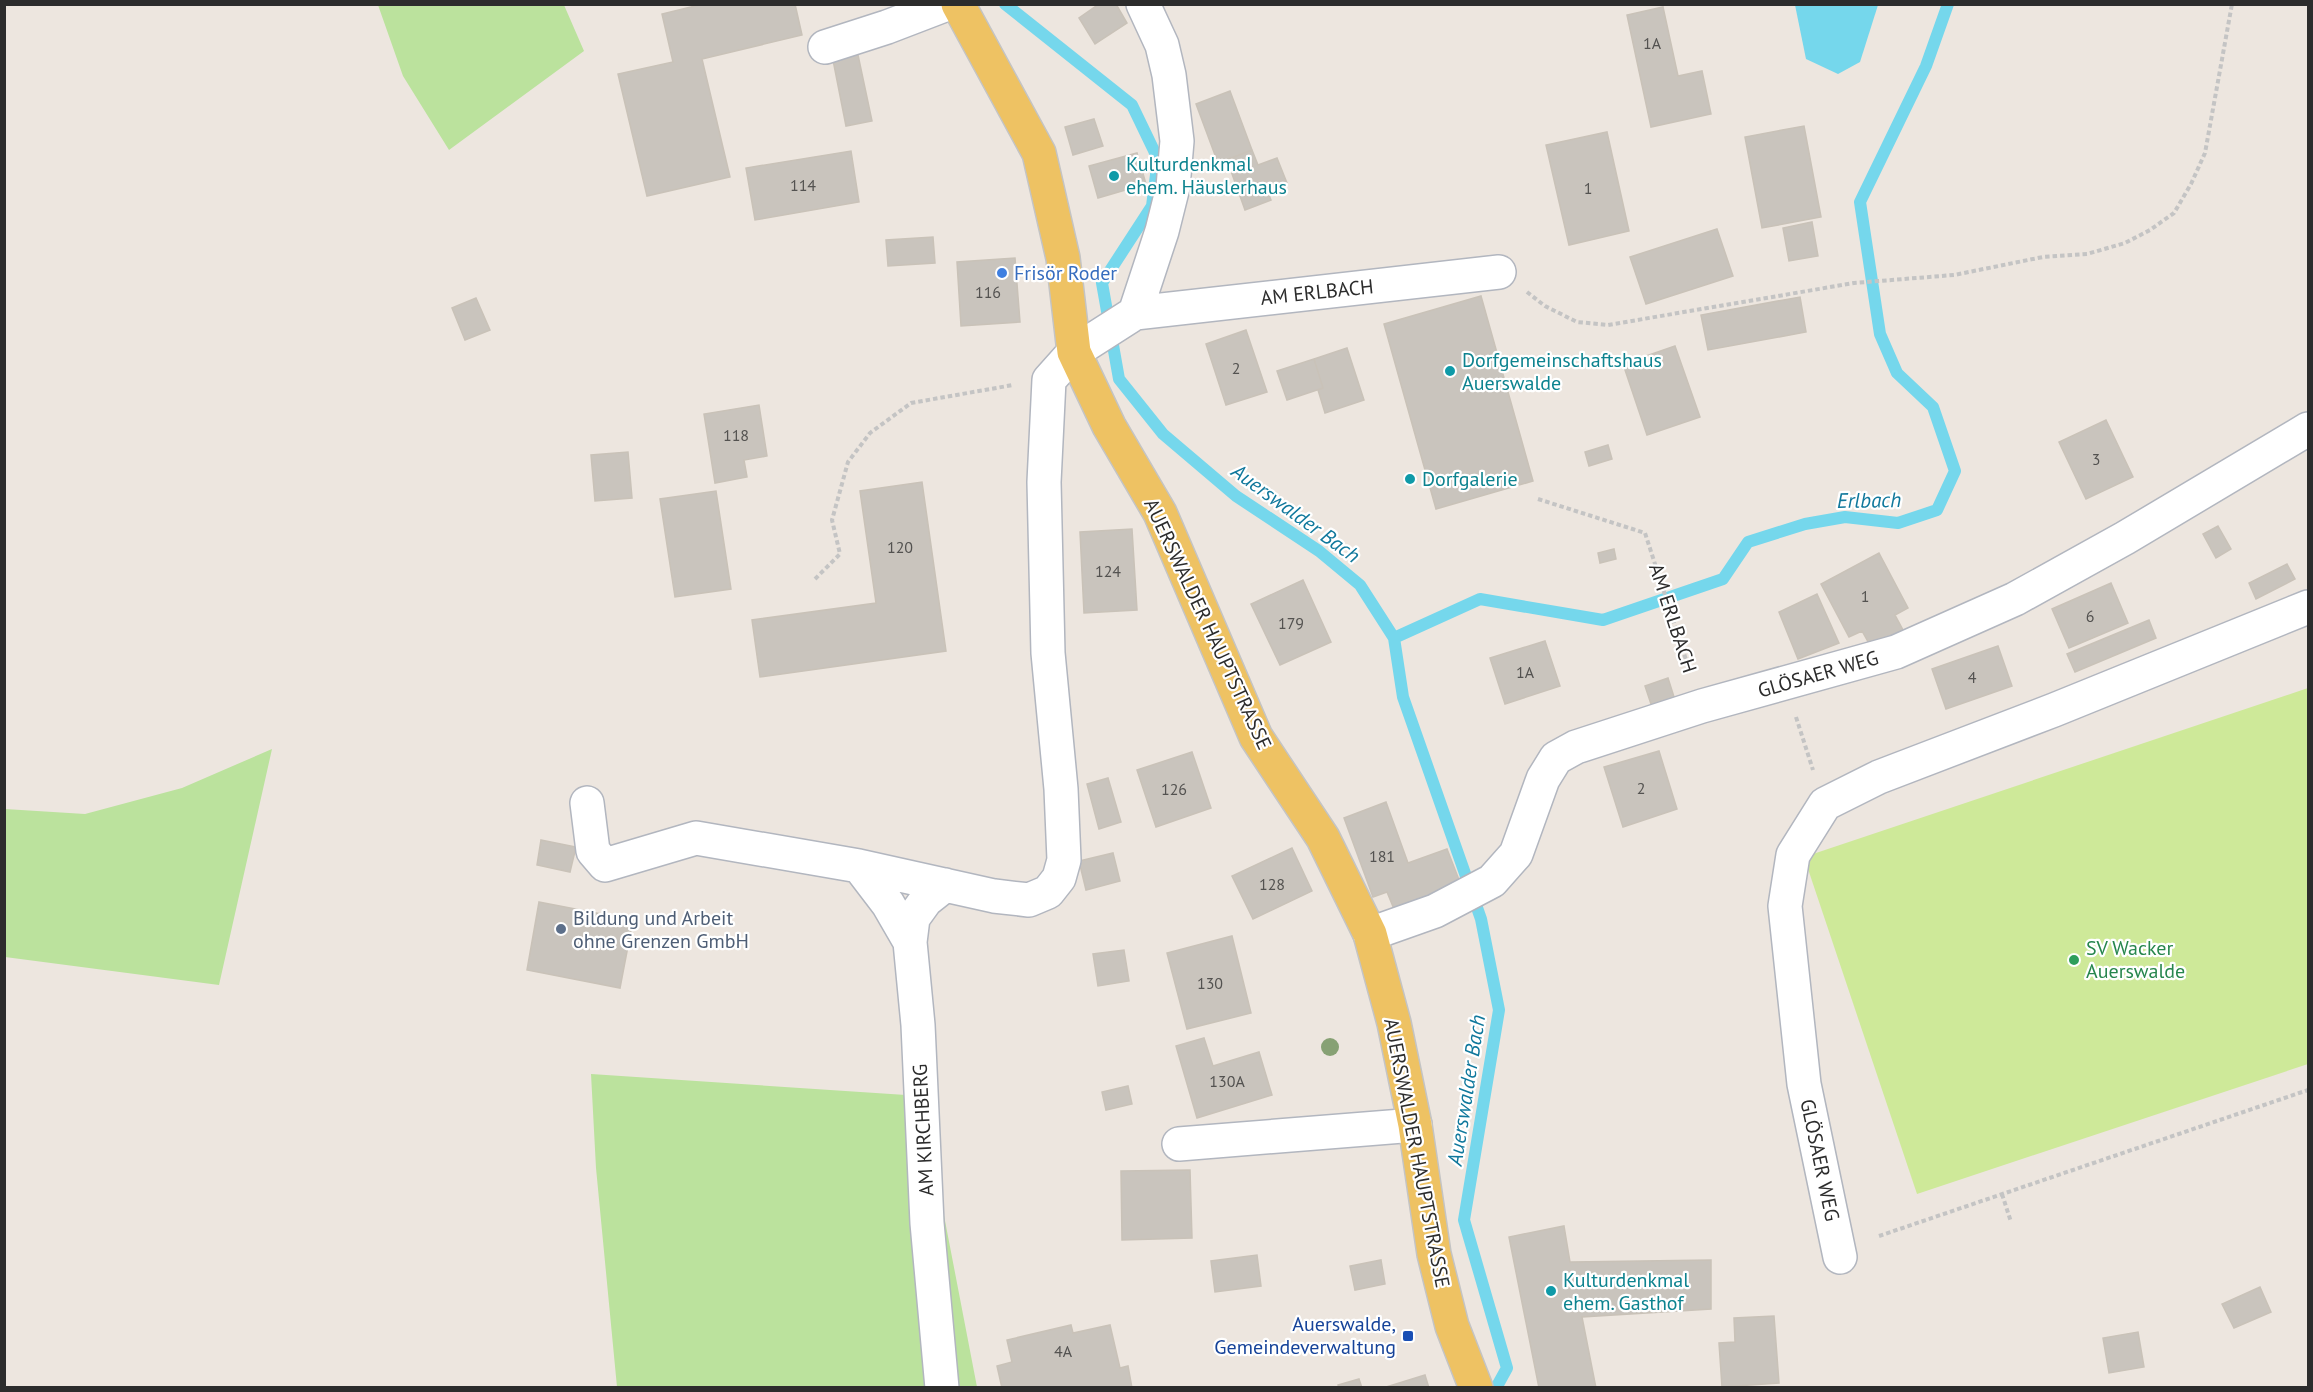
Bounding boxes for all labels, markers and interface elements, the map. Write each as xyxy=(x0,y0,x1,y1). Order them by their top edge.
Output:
house number: 1A xyxy=(1643,33,1662,53)
place label: Kulturdenkmal ehem. Häuslerhaus xyxy=(1126,151,1287,200)
marker: Kulturdenkmal ehem. Häuslerhaus xyxy=(1107,169,1121,183)
house number: 114 xyxy=(790,175,816,195)
house number: 1 xyxy=(1584,178,1592,198)
place label: Frisör Roder xyxy=(1014,260,1117,286)
marker: Frisör Roder xyxy=(995,266,1009,280)
street label: AM ERLBACH xyxy=(1259,273,1375,311)
house number: 116 xyxy=(975,282,1001,302)
place label: Dorfgemeinschaftshaus Auerswalde xyxy=(1462,347,1662,396)
house number: 2 xyxy=(1232,358,1240,378)
marker: Dorfgemeinschaftshaus Auerswalde xyxy=(1443,364,1457,378)
house number: 118 xyxy=(723,425,749,445)
house number: 3 xyxy=(2092,449,2100,469)
water label: Auerswalder Bach xyxy=(1226,457,1366,569)
place label: Dorfgalerie xyxy=(1422,466,1518,492)
marker: Dorfgalerie xyxy=(1403,472,1417,486)
water label: Erlbach xyxy=(1837,486,1901,514)
street label: AUERSWALDER HAUPTSTRASSE xyxy=(1138,494,1278,754)
house number: 120 xyxy=(887,537,913,557)
street label: AM ERLBACH xyxy=(1643,560,1703,676)
house number: 124 xyxy=(1095,561,1121,581)
house number: 1 xyxy=(1861,586,1869,606)
house number: 6 xyxy=(2086,606,2094,626)
house number: 179 xyxy=(1278,613,1304,633)
street label: GLÖSAER WEG xyxy=(1755,644,1881,704)
house number: 1A xyxy=(1516,662,1535,682)
house number: 4 xyxy=(1968,667,1977,687)
house number: 2 xyxy=(1637,778,1645,798)
house number: 126 xyxy=(1161,779,1187,799)
house number: 181 xyxy=(1369,846,1395,866)
house number: 128 xyxy=(1259,874,1285,894)
place label: Bildung und Arbeit ohne Grenzen GmbH xyxy=(573,905,749,954)
marker: Bildung und Arbeit ohne Grenzen GmbH xyxy=(554,922,568,936)
place label: SV Wacker Auerswalde xyxy=(2086,935,2185,984)
marker: SV Wacker Auerswalde xyxy=(2067,953,2081,967)
house number: 130 xyxy=(1197,973,1223,993)
water label: Auerswalder Bach xyxy=(1441,1013,1491,1168)
street label: AUERSWALDER HAUPTSTRASSE xyxy=(1378,1016,1456,1290)
street label: AM KIRCHBERG xyxy=(907,1063,939,1197)
house number: 130A xyxy=(1209,1071,1245,1091)
street label: GLÖSAER WEG xyxy=(1794,1096,1846,1224)
place label: Kulturdenkmal ehem. Gasthof xyxy=(1563,1267,1689,1316)
marker: Kulturdenkmal ehem. Gasthof xyxy=(1544,1284,1558,1298)
place label: Auerswalde, Gemeindeverwaltung xyxy=(1214,1311,1396,1360)
marker: Auerswalde, Gemeindeverwaltung xyxy=(1401,1329,1415,1343)
house number: 4A xyxy=(1054,1341,1073,1361)

